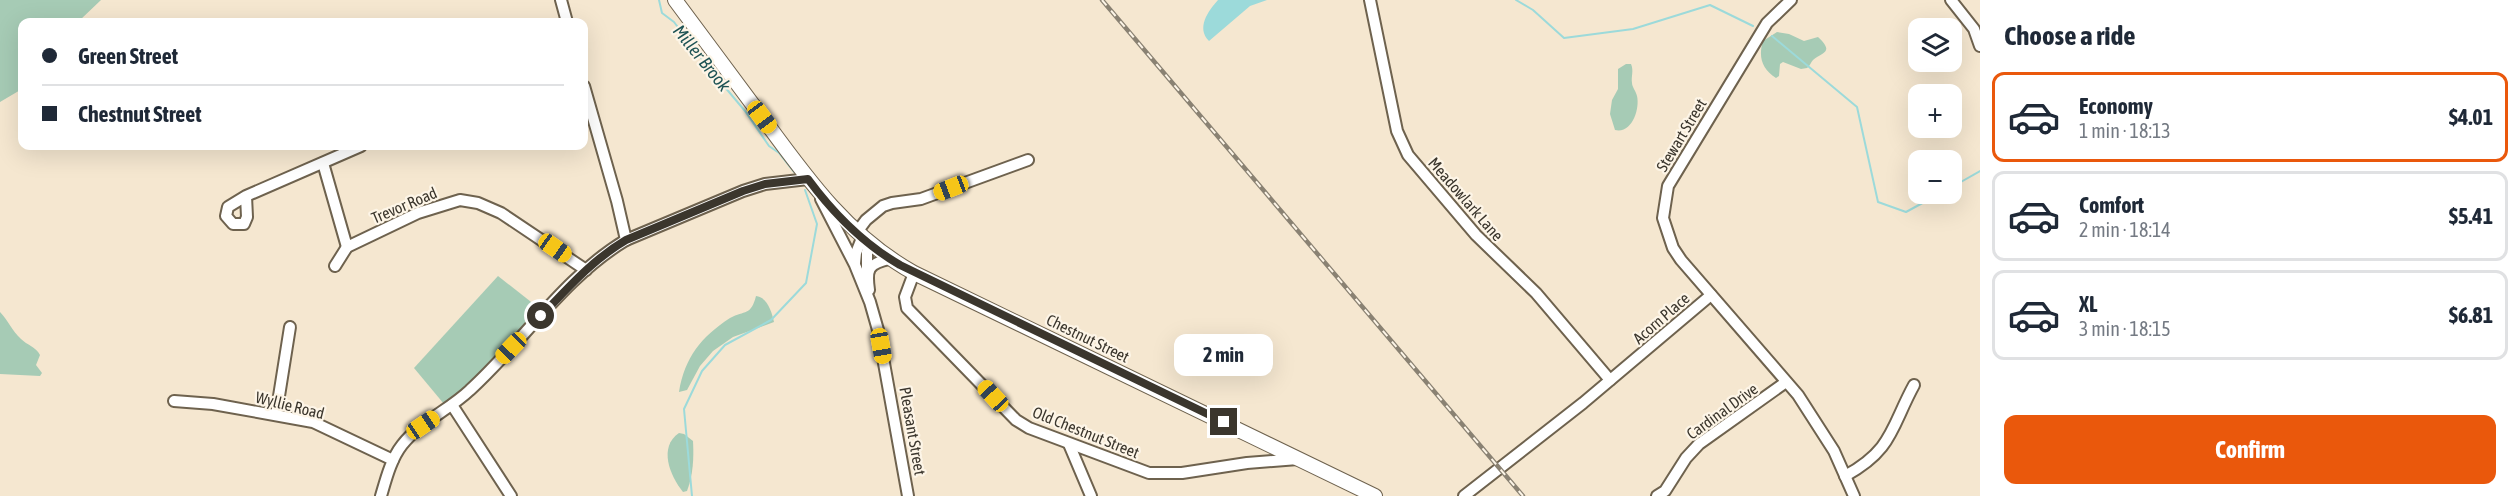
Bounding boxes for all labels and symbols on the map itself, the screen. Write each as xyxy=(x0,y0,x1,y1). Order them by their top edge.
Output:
water label: Miller Brook xyxy=(669,20,736,96)
street label: Stewart Street xyxy=(1652,95,1710,175)
car xyxy=(744,97,780,137)
street label: Meadowlark Lane xyxy=(1425,154,1507,244)
car xyxy=(931,173,971,203)
street label: Trevor Road xyxy=(369,183,439,227)
car xyxy=(535,230,575,266)
street label: Acorn Place xyxy=(1629,289,1693,347)
route start xyxy=(527,302,554,329)
street label: Chestnut Street xyxy=(1044,310,1133,366)
car xyxy=(869,327,893,365)
car xyxy=(492,329,530,367)
callout: 2 min xyxy=(1174,335,1274,377)
car xyxy=(974,377,1012,415)
street label: Cardinal Drive xyxy=(1683,379,1761,443)
street label: Pleasant Street xyxy=(896,385,930,477)
street label: Wyllie Road xyxy=(253,388,326,423)
street label: Old Chestnut Street xyxy=(1030,402,1142,462)
car xyxy=(403,407,443,443)
route end xyxy=(1210,408,1237,435)

